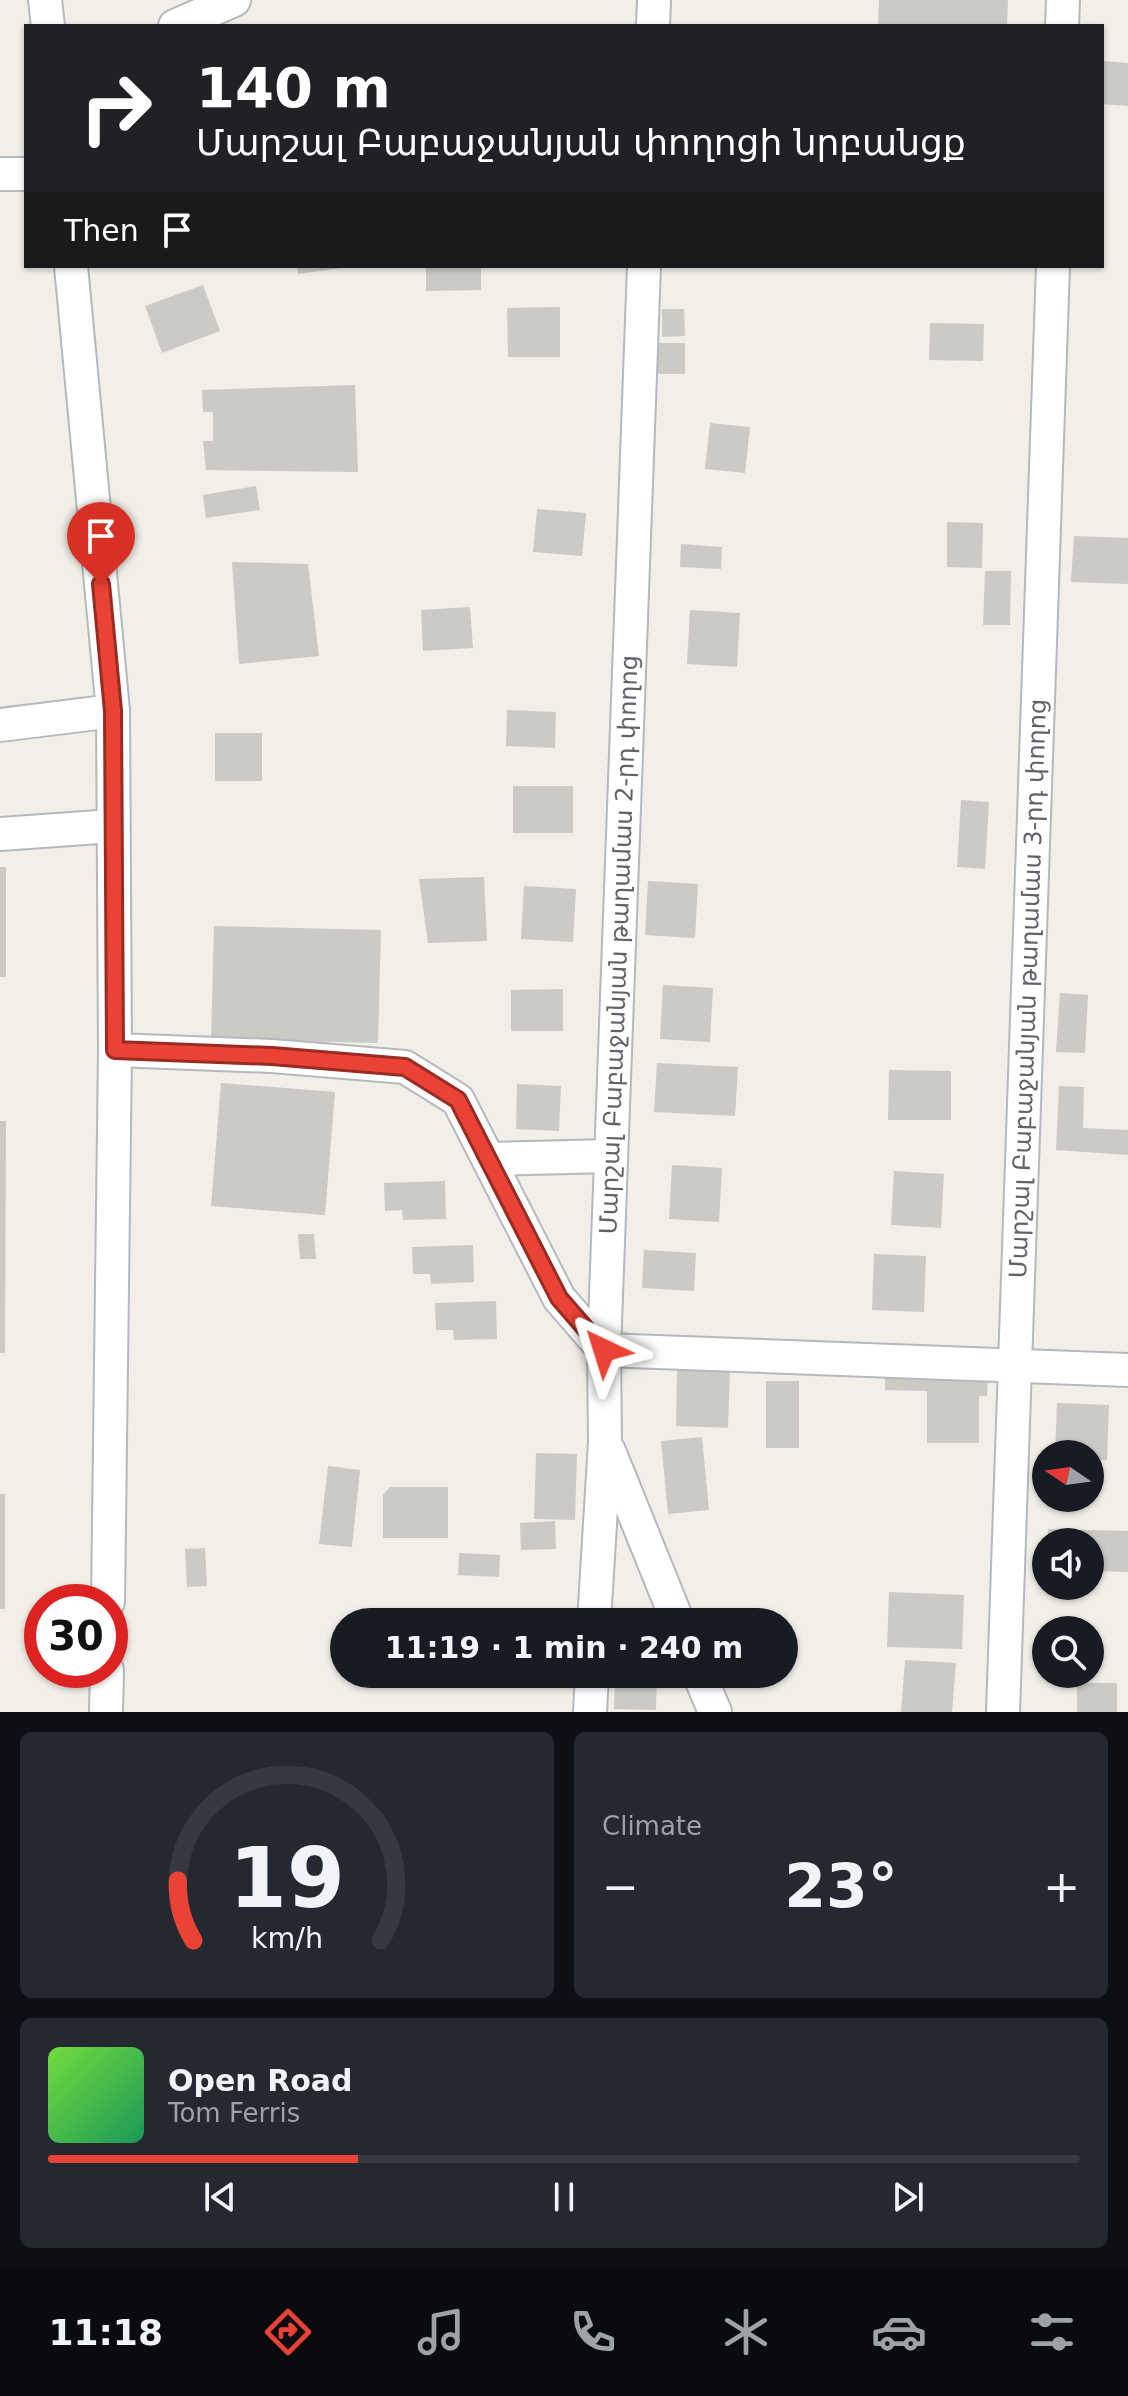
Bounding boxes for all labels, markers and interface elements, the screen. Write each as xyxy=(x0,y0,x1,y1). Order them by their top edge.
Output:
text: 140 m xyxy=(196,55,391,120)
icon: right xyxy=(64,56,168,160)
text: Մարշալ Բաբաջանյան փողոցի նրբանցք xyxy=(196,122,966,163)
icon: arrive xyxy=(155,208,199,252)
text: Then xyxy=(64,213,139,248)
pin xyxy=(67,502,135,584)
icon: arrive xyxy=(79,514,123,558)
street label: Մարշալ Բաբաջանյան թաղամաս 2-րդ փողոց xyxy=(594,654,644,1235)
street label: Մարշալ Բաբաջանյան թաղամաս 3-րդ փողոց xyxy=(1004,698,1052,1279)
position arrow xyxy=(562,1308,646,1392)
north arrow xyxy=(1032,1440,1104,1512)
map controls xyxy=(1032,1440,1104,1688)
button: sound xyxy=(1032,1528,1104,1600)
speed limit sign: 30 xyxy=(24,1584,128,1688)
button: search xyxy=(1032,1616,1104,1688)
text: 11:19 · 1 min · 240 m xyxy=(385,1630,743,1665)
text: Climate xyxy=(602,1811,702,1841)
text: 19 xyxy=(229,1830,345,1927)
text: 23° xyxy=(784,1851,898,1921)
text: − xyxy=(602,1861,639,1912)
text: + xyxy=(1043,1861,1080,1912)
text: km/h xyxy=(251,1921,323,1955)
text: Open Road xyxy=(168,2063,353,2098)
text: Tom Ferris xyxy=(168,2098,300,2128)
icon: previous xyxy=(198,2175,242,2219)
icon: pause xyxy=(542,2175,586,2219)
icon: next xyxy=(886,2175,930,2219)
icon: directions xyxy=(260,2304,316,2360)
icon: music xyxy=(413,2304,469,2360)
icon: phone xyxy=(565,2304,621,2360)
icon: climate xyxy=(718,2304,774,2360)
icon: car xyxy=(871,2304,927,2360)
icon: filters xyxy=(1024,2304,1080,2360)
text: 11:18 xyxy=(48,2312,163,2353)

